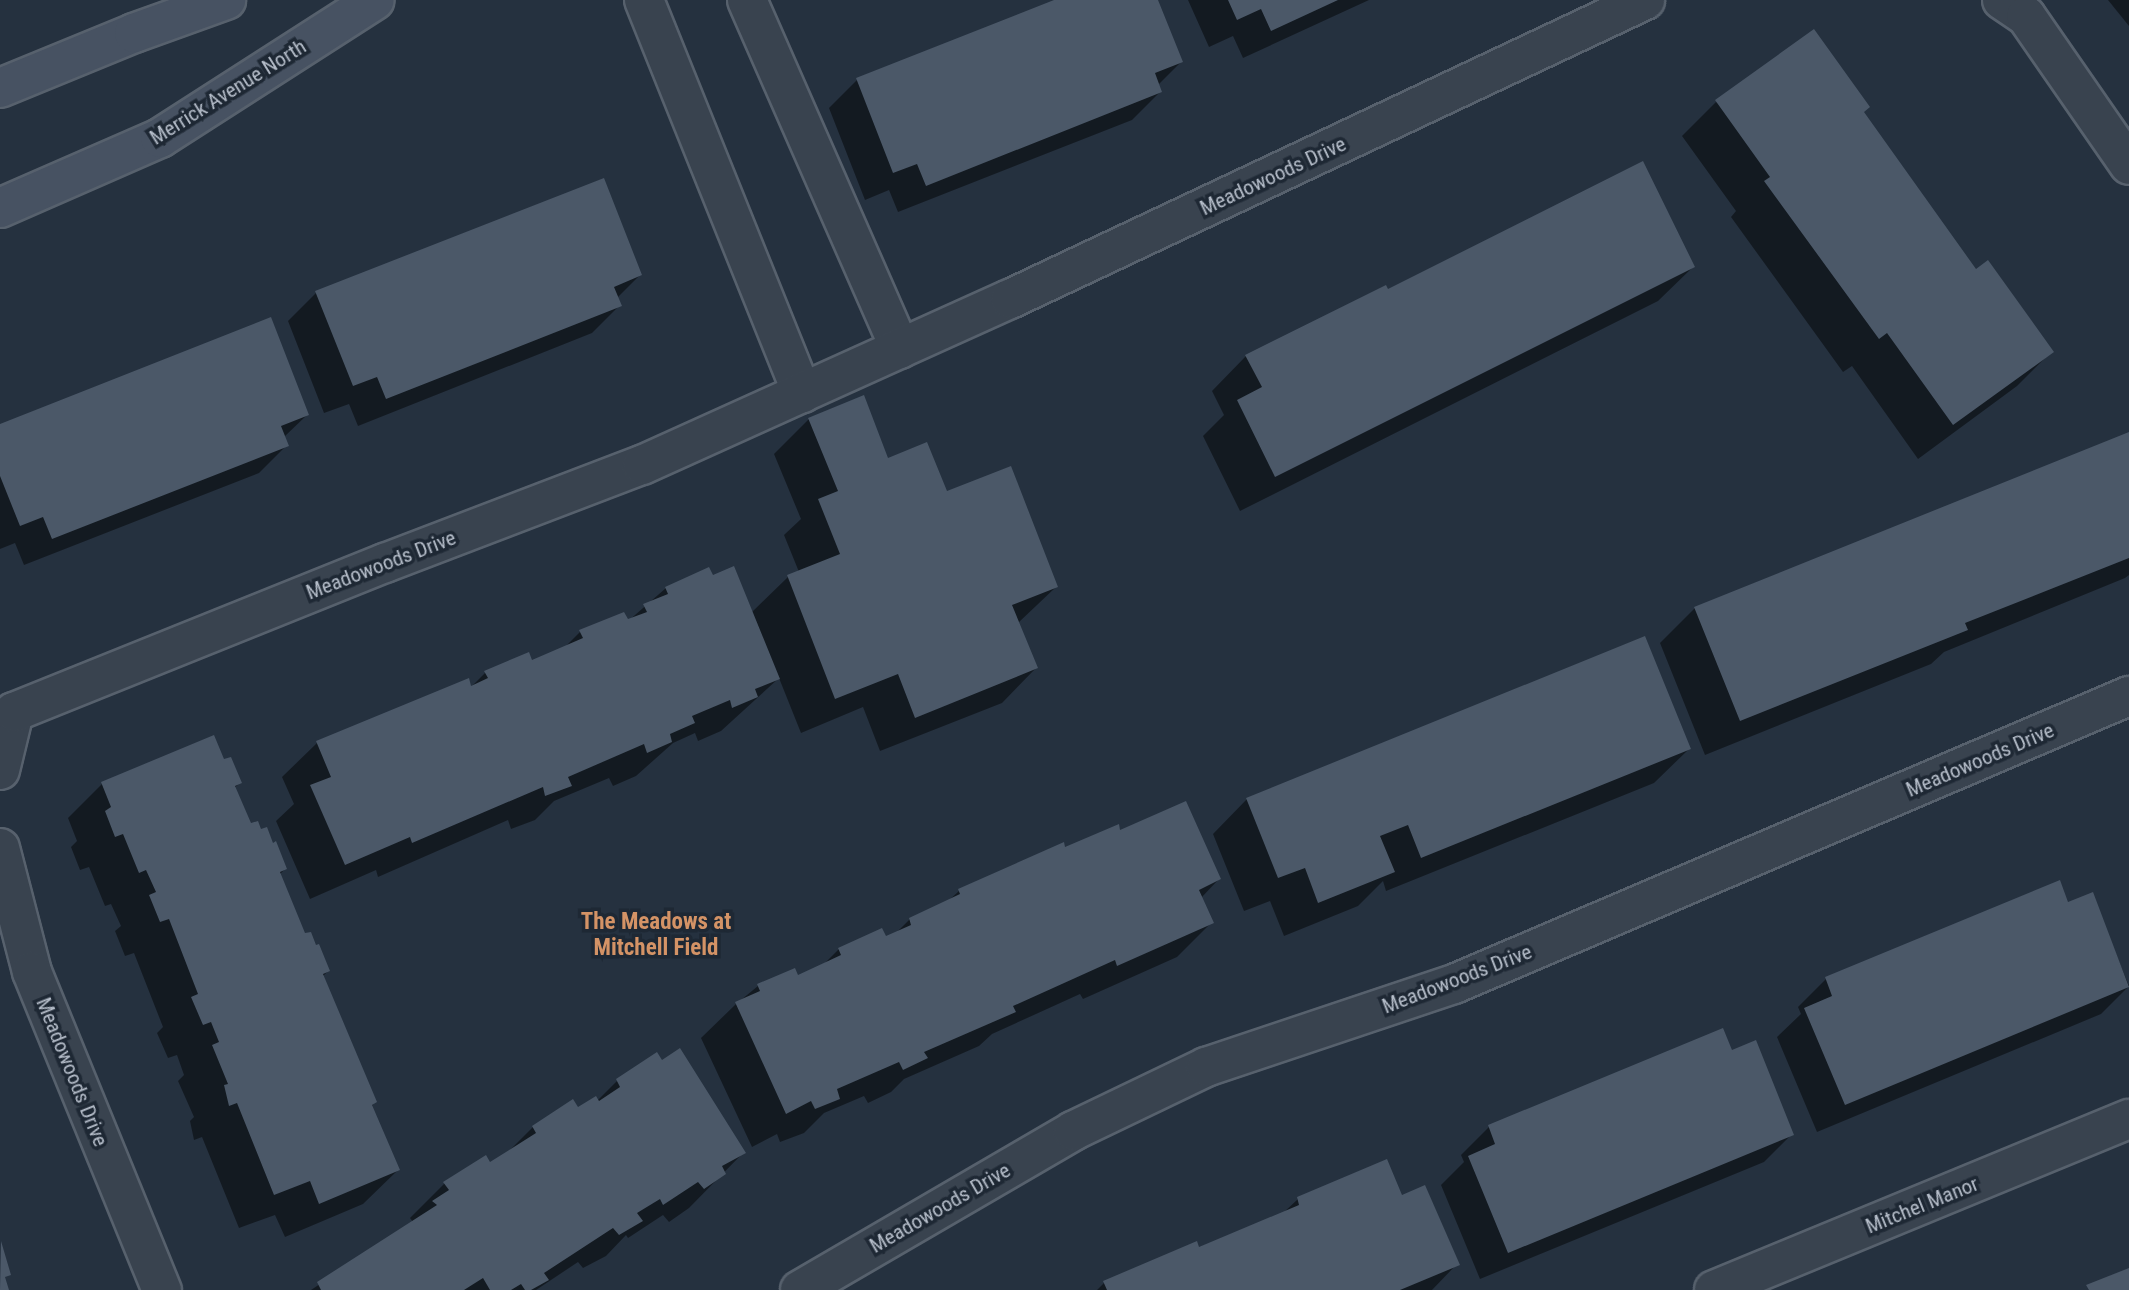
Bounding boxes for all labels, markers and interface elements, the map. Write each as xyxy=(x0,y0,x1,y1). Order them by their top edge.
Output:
street label: Merrick Avenue North xyxy=(145,34,311,150)
street label: Meadowoods Drive xyxy=(1196,131,1350,221)
street label: Meadowoods Drive xyxy=(303,525,459,605)
street label: Meadowoods Drive xyxy=(1902,718,2058,802)
district label: The Meadows at Mitchell Field xyxy=(581,908,731,962)
street label: Meadowoods Drive xyxy=(1379,939,1535,1019)
street label: Meadowoods Drive xyxy=(31,994,113,1150)
street label: Meadowoods Drive xyxy=(865,1158,1015,1258)
street label: Mitchel Manor xyxy=(1862,1171,1982,1239)

